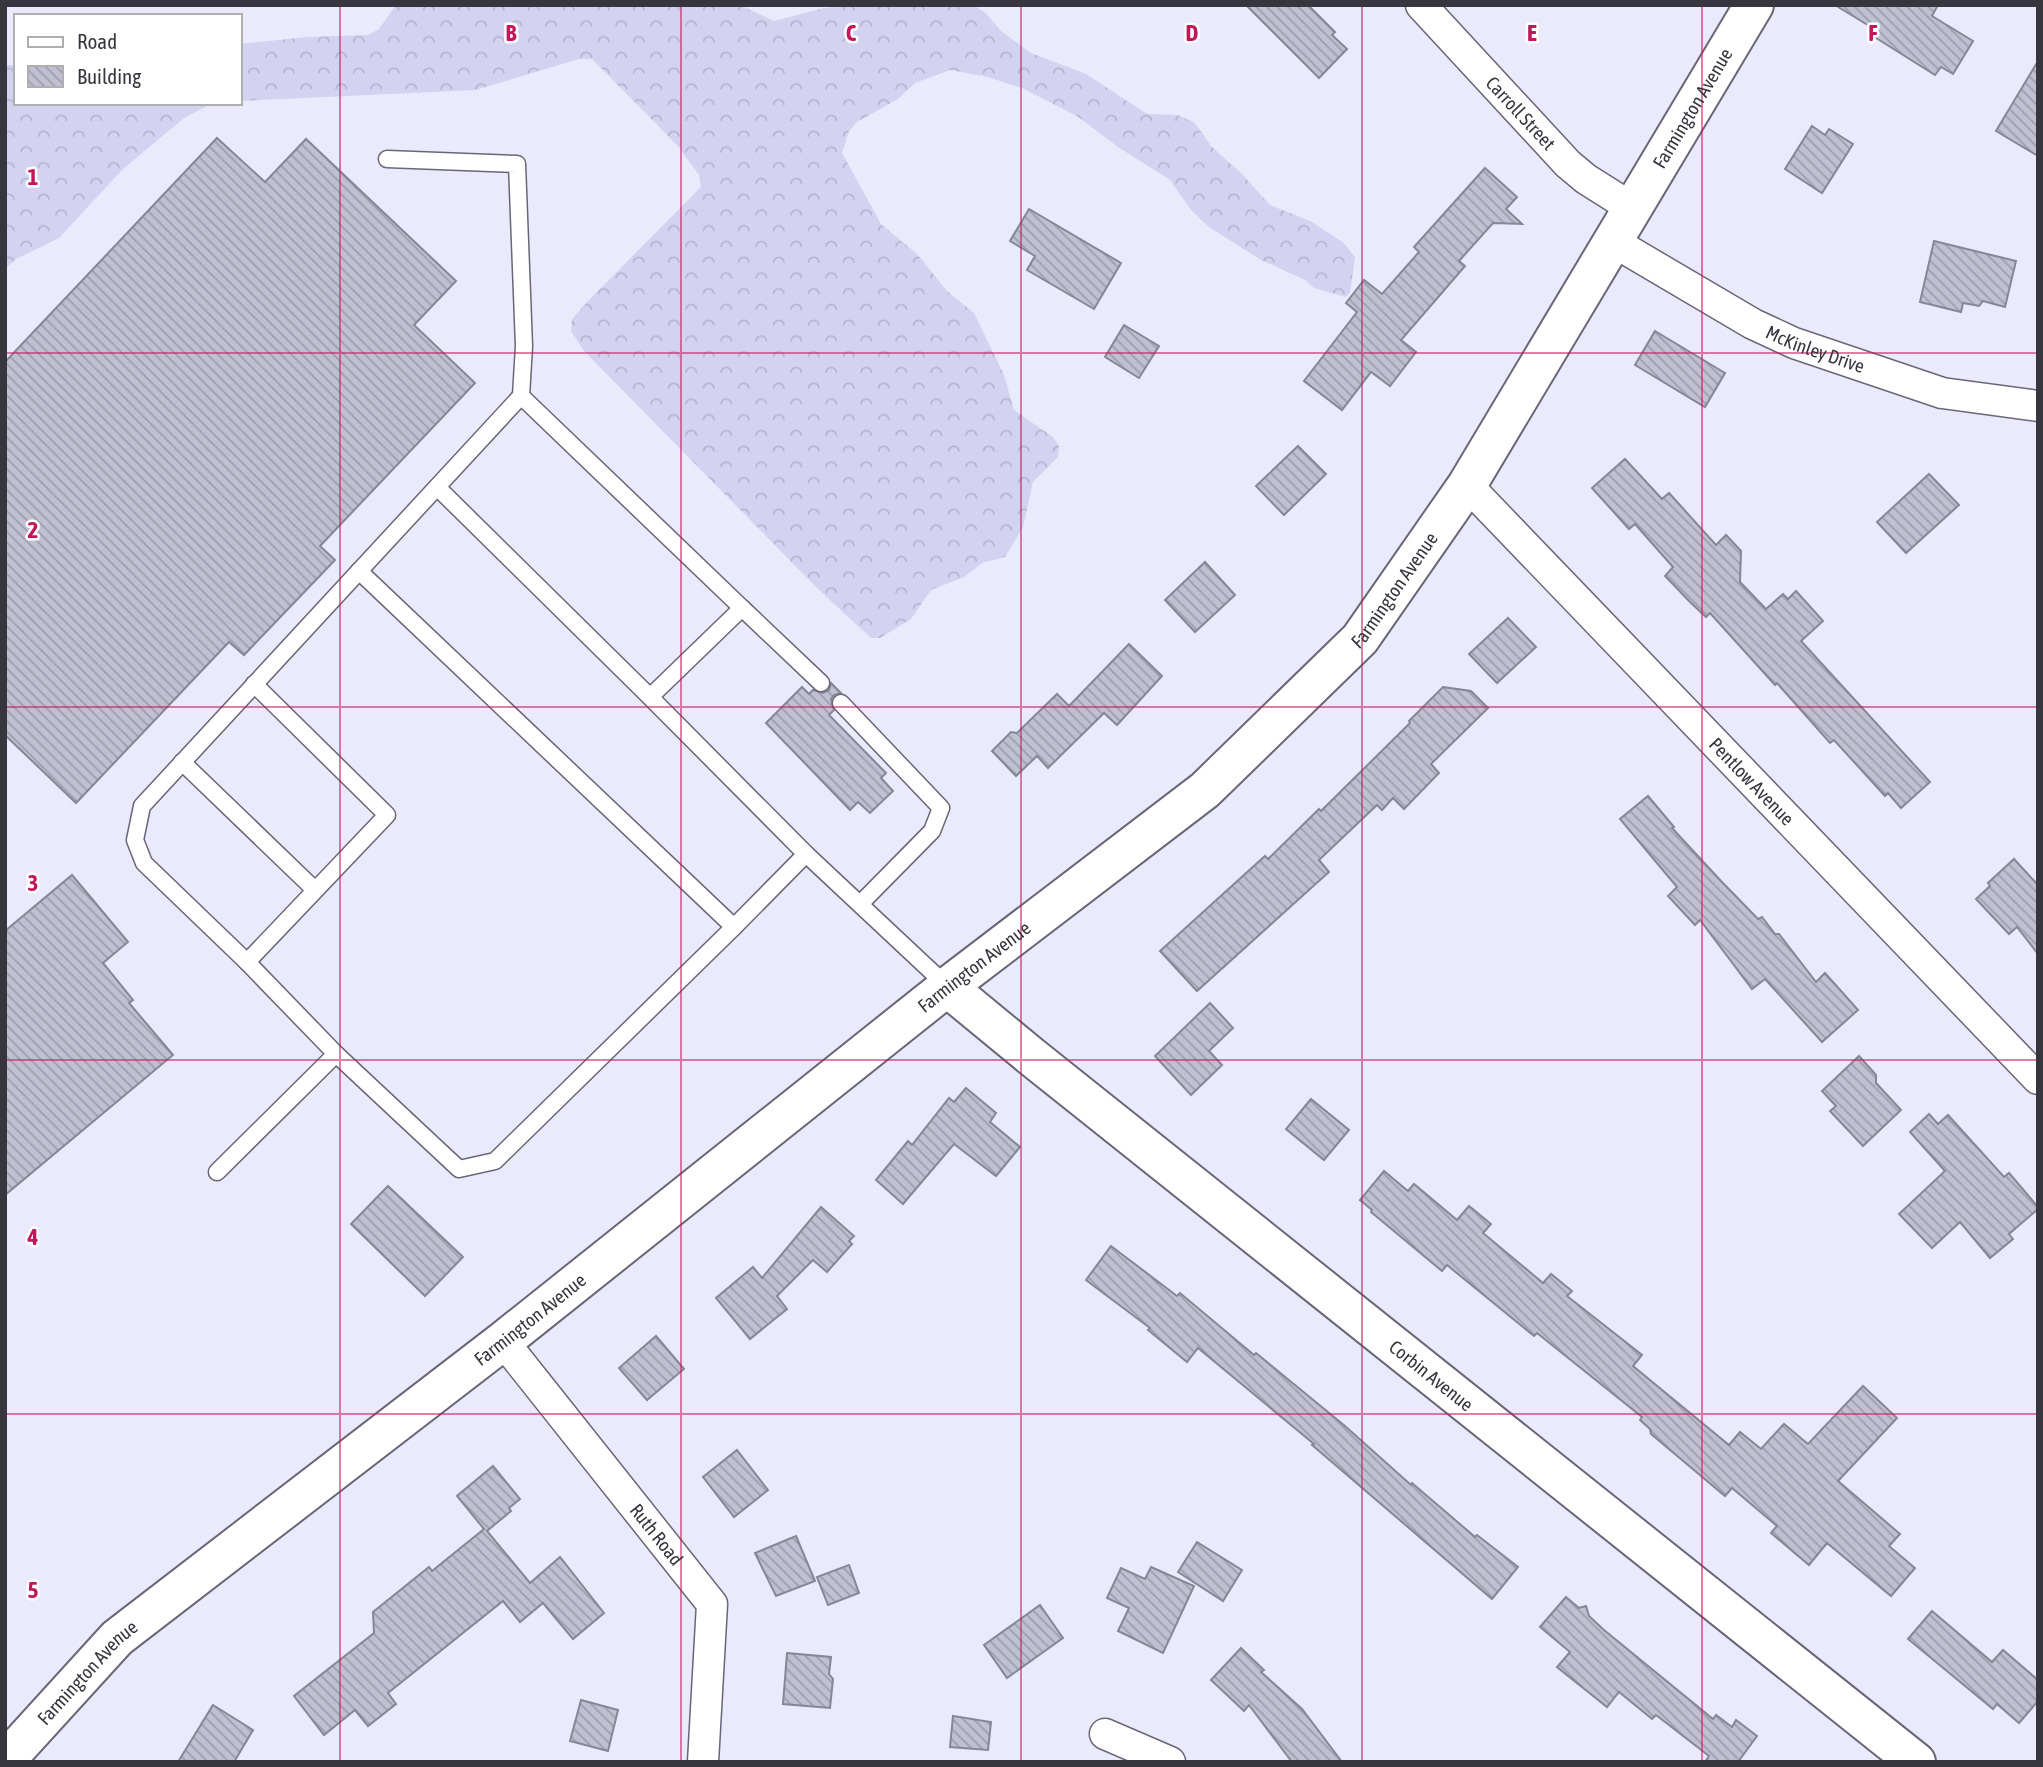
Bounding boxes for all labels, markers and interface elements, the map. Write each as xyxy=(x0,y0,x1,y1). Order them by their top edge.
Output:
legend xyxy=(14,14,242,105)
text: B xyxy=(506,20,517,46)
text: C xyxy=(846,20,857,46)
text: D xyxy=(1186,20,1199,46)
text: E xyxy=(1527,20,1537,46)
text: F xyxy=(1868,20,1878,46)
text: Road xyxy=(77,29,117,53)
street label: Farmington Avenue xyxy=(1648,44,1737,172)
text: Building xyxy=(77,64,141,88)
street label: Carroll Street xyxy=(1481,72,1560,154)
text: 1 xyxy=(28,164,39,190)
street label: McKinley Drive xyxy=(1763,321,1867,377)
text: 2 xyxy=(28,517,38,543)
street label: Farmington Avenue xyxy=(1346,528,1442,653)
street label: Pentlow Avenue xyxy=(1705,733,1799,830)
text: 3 xyxy=(28,870,38,896)
street label: Farmington Avenue xyxy=(913,917,1035,1017)
text: 4 xyxy=(27,1224,39,1250)
street label: Farmington Avenue xyxy=(470,1268,590,1370)
street label: Corbin Avenue xyxy=(1385,1335,1478,1416)
street label: Ruth Road xyxy=(626,1499,688,1570)
text: 5 xyxy=(28,1577,39,1603)
street label: Farmington Avenue xyxy=(33,1616,142,1729)

